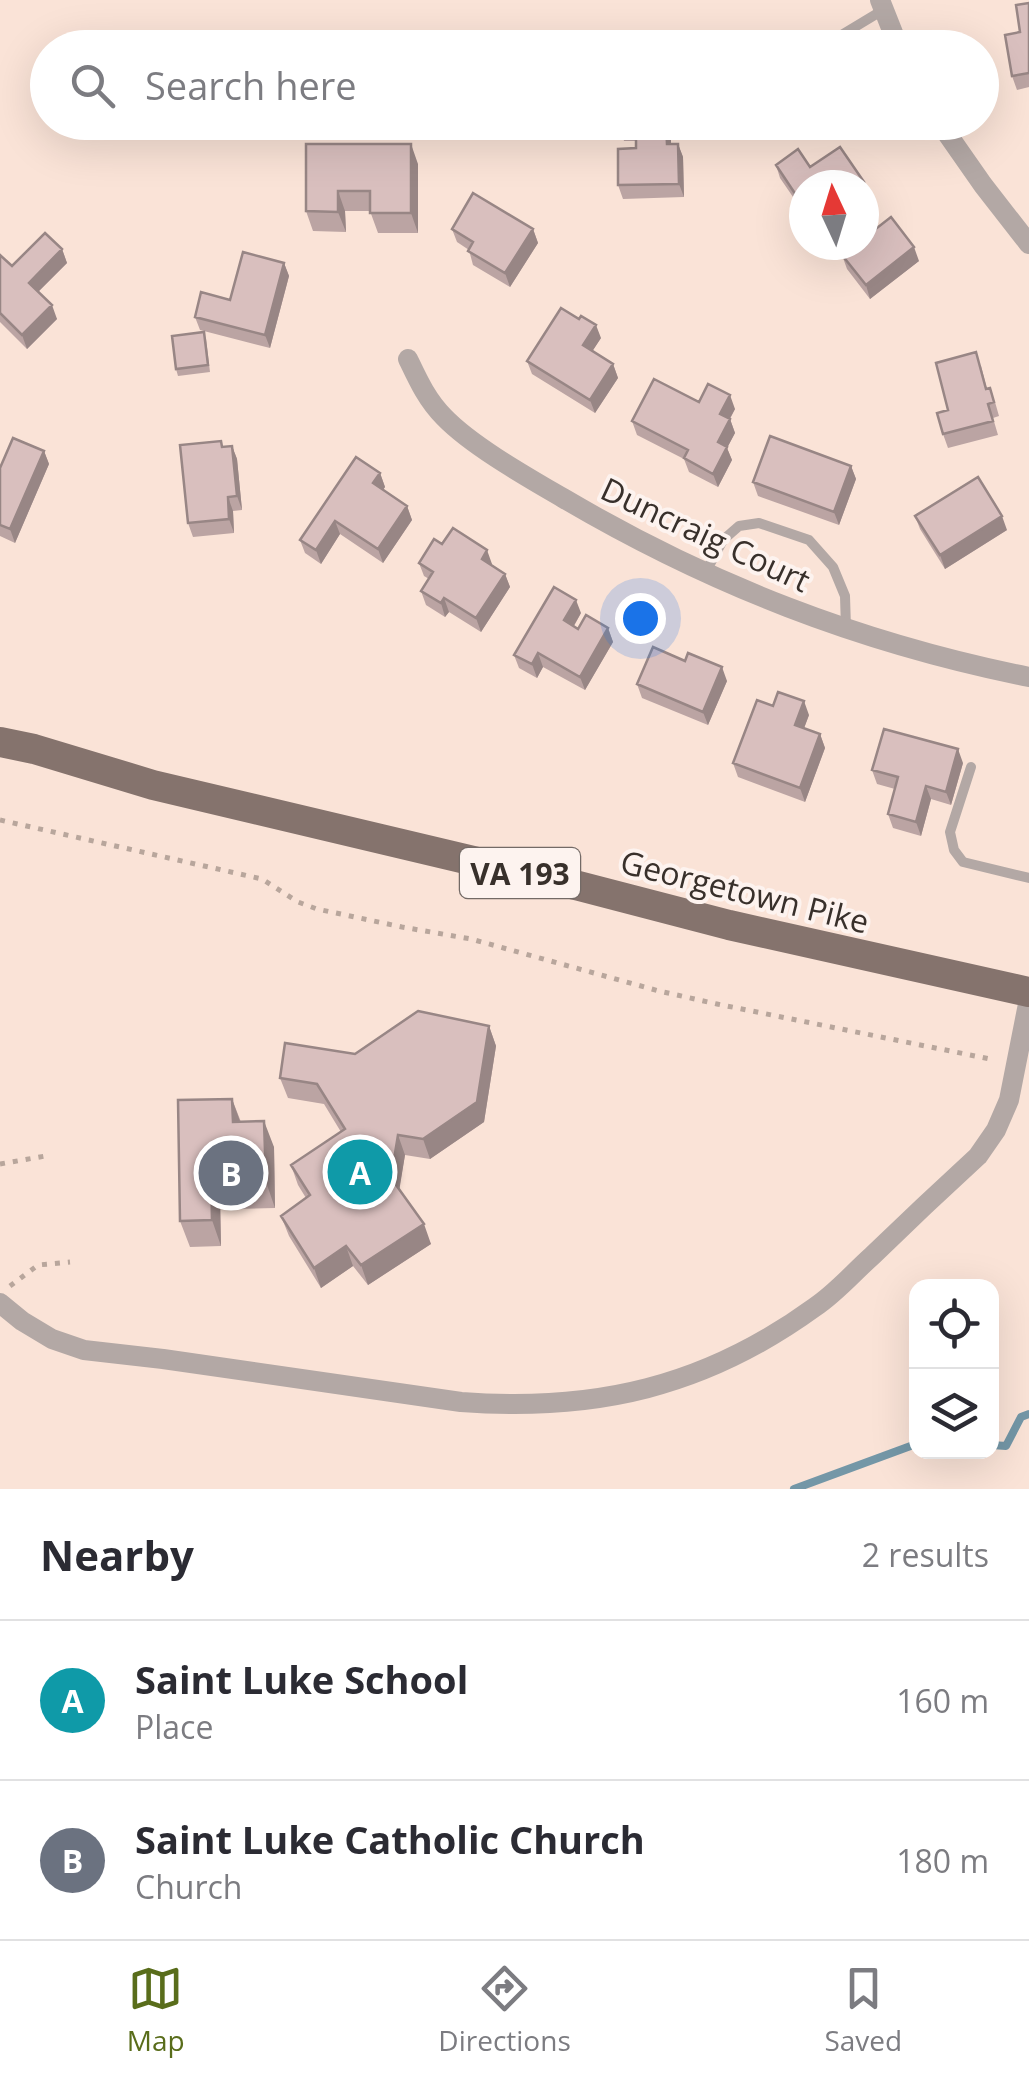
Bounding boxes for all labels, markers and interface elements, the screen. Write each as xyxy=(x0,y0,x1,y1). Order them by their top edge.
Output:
search box xyxy=(30,30,999,140)
icon: search xyxy=(65,58,120,113)
text: Search here xyxy=(145,59,357,111)
north arrow xyxy=(789,170,879,260)
street label: Duncraig Court xyxy=(595,467,817,601)
your location xyxy=(615,593,666,644)
street label: Georgetown Pike xyxy=(616,839,874,943)
road number: VA 193 xyxy=(460,848,580,898)
pin: A xyxy=(328,1134,392,1210)
pin: B xyxy=(198,1136,264,1210)
map controls xyxy=(909,1279,999,1459)
button: locate xyxy=(909,1279,999,1369)
button: layers xyxy=(909,1369,999,1459)
text: Nearby xyxy=(40,1526,194,1583)
text: 2 results xyxy=(862,1533,989,1576)
text: Saint Luke School xyxy=(135,1653,468,1705)
text: A xyxy=(61,1679,84,1722)
text: 160 m xyxy=(896,1679,989,1722)
text: Place xyxy=(135,1705,213,1748)
text: Saint Luke Catholic Church xyxy=(135,1813,645,1865)
text: B xyxy=(62,1839,83,1882)
text: 180 m xyxy=(896,1839,989,1882)
text: Church xyxy=(135,1865,242,1908)
tab: Map xyxy=(127,1961,185,2059)
tab: Directions xyxy=(438,1961,571,2059)
tab: Saved xyxy=(824,1961,902,2059)

